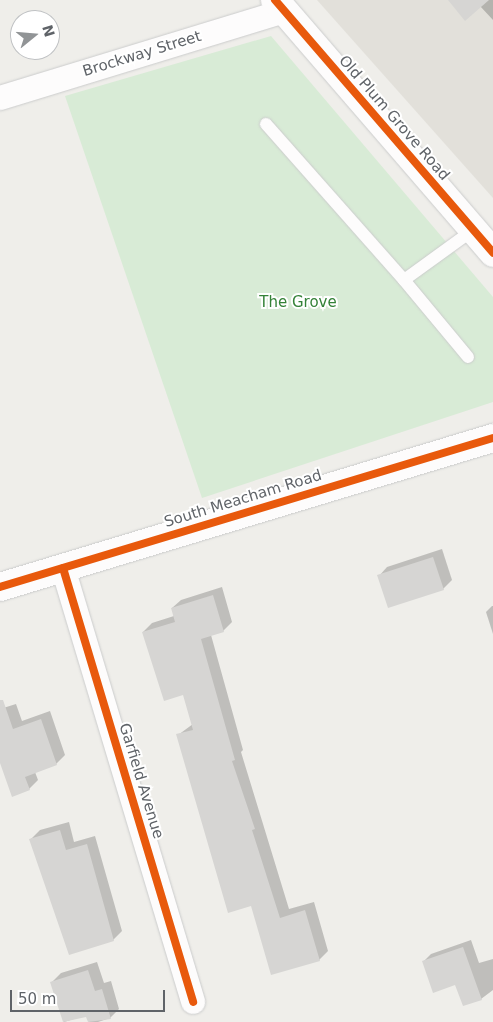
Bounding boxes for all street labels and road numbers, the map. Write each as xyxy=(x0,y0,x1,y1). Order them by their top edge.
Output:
street label: Brockway Street xyxy=(81,27,203,81)
street label: Old Plum Grove Road xyxy=(335,52,453,184)
street label: South Meacham Road xyxy=(162,466,324,532)
street label: Garfield Avenue xyxy=(115,721,167,841)

